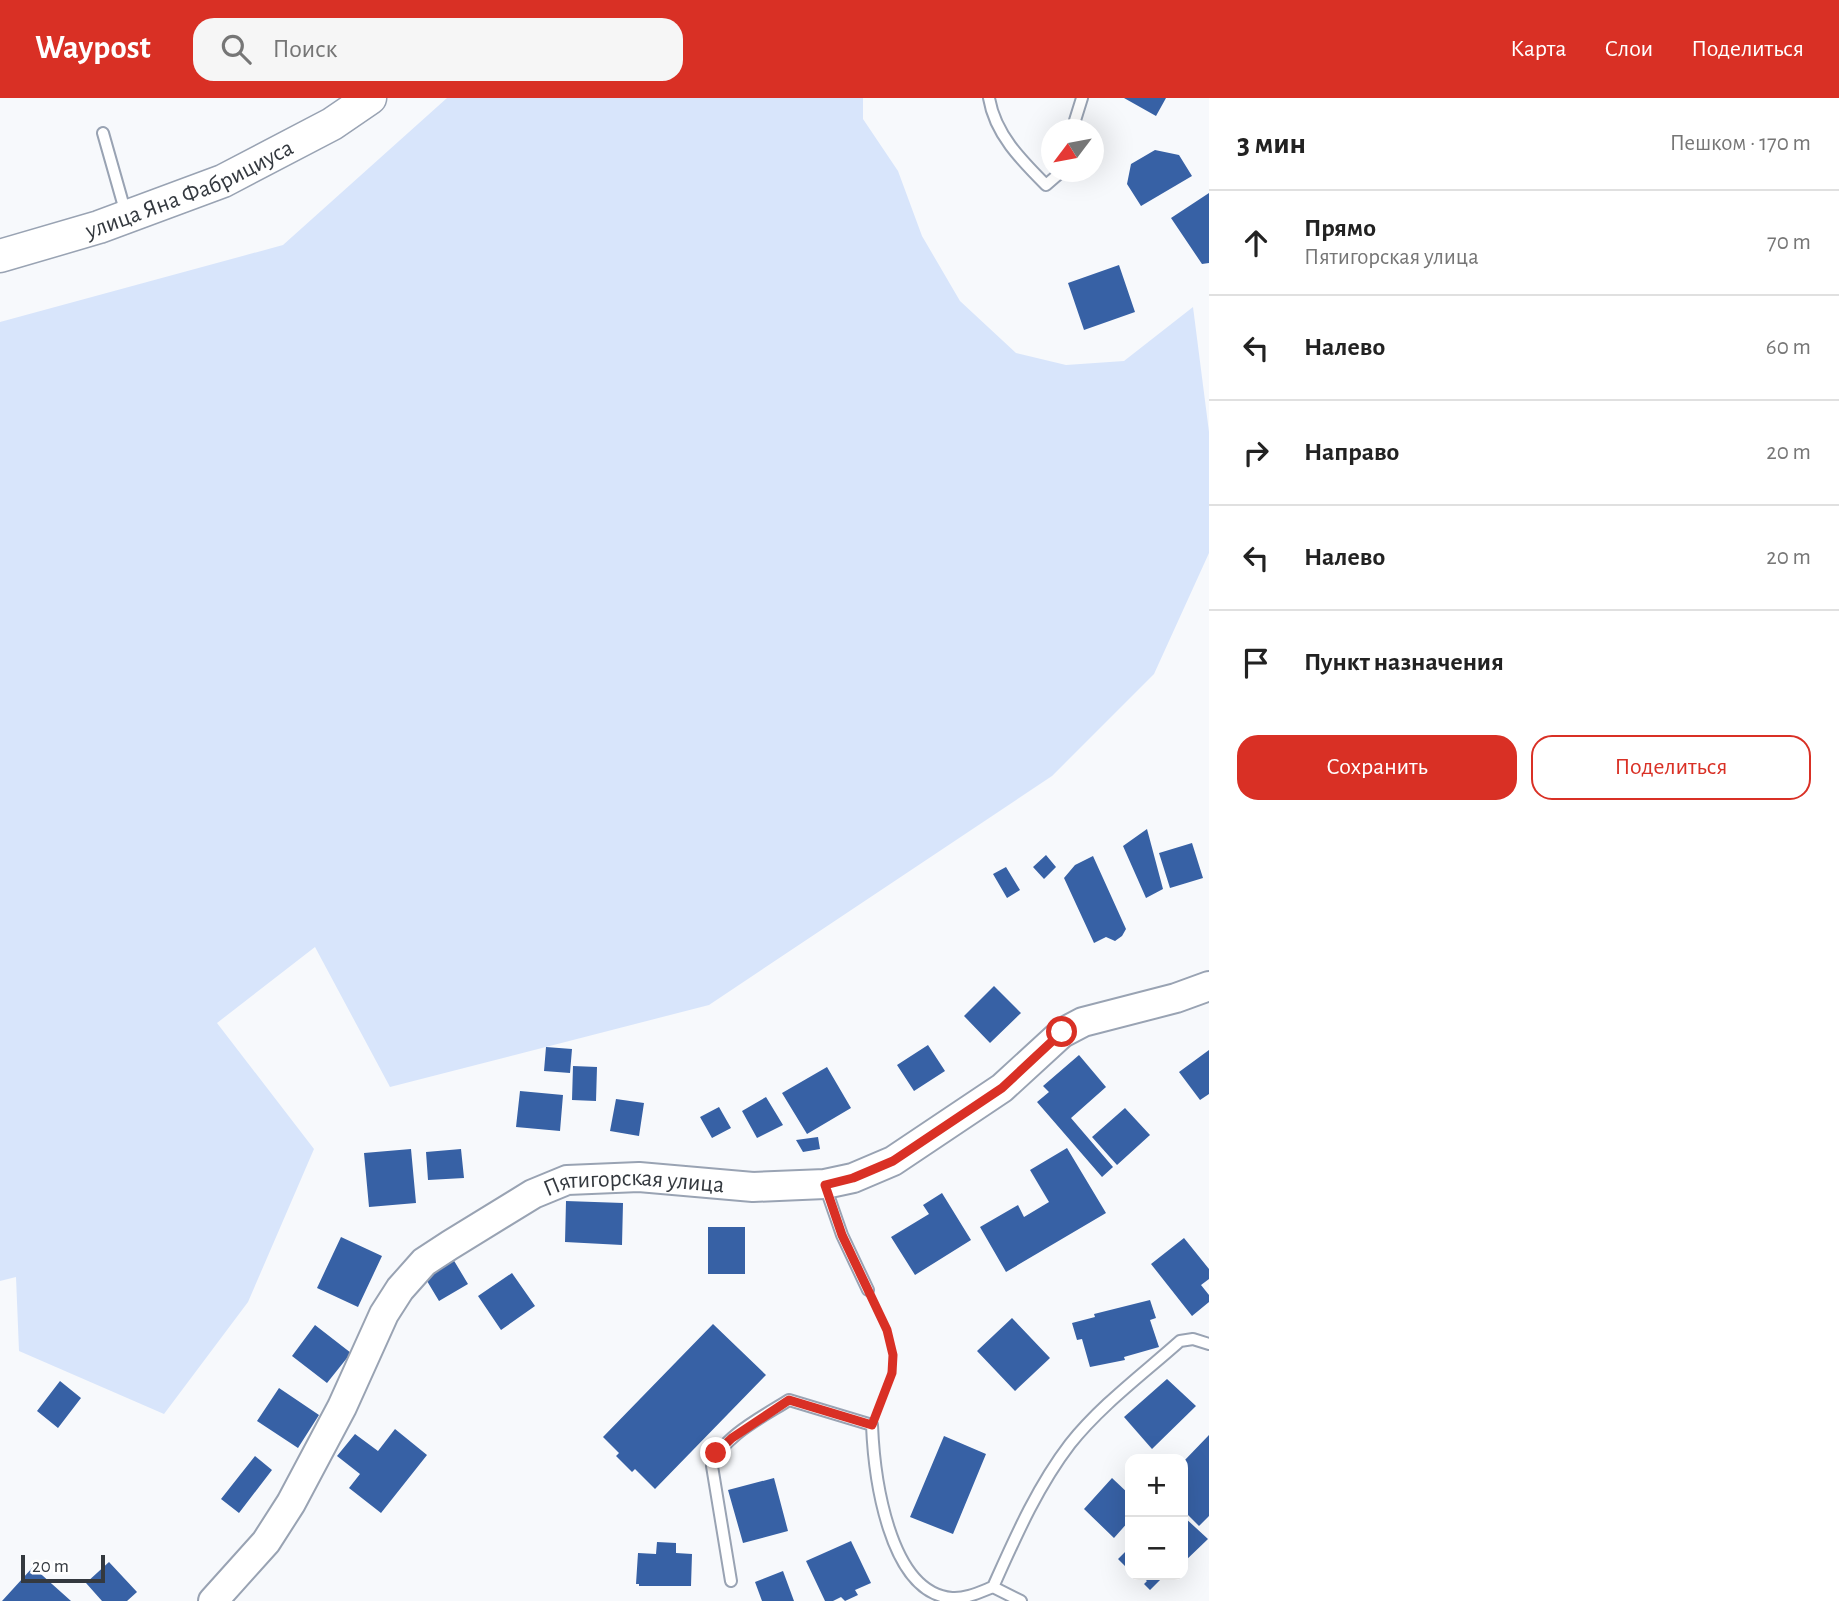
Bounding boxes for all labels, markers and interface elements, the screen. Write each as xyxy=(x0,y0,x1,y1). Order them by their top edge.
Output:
search box xyxy=(193,18,683,81)
icon: search xyxy=(217,30,255,68)
text: Waypost xyxy=(35,32,151,65)
text: Поиск xyxy=(273,36,338,62)
text: Карта xyxy=(1510,37,1566,61)
text: Слои xyxy=(1604,37,1653,61)
text: Поделиться xyxy=(1691,37,1804,61)
north arrow xyxy=(1041,119,1104,182)
text: 3 мин xyxy=(1237,129,1306,159)
text: Пешком · 170 m xyxy=(1670,132,1811,155)
street label: улица Яна Фабрициуса xyxy=(82,136,297,244)
text: Прямо xyxy=(1304,215,1376,241)
icon: ahead xyxy=(1237,224,1275,262)
text: 70 m xyxy=(1767,231,1811,254)
text: Пятигорская улица xyxy=(1304,246,1479,269)
icon: left xyxy=(1237,329,1275,367)
text: Налево xyxy=(1304,334,1385,360)
text: 60 m xyxy=(1766,336,1811,359)
icon: right xyxy=(1237,434,1275,472)
text: Направо xyxy=(1304,439,1399,465)
text: 20 m xyxy=(1766,441,1811,464)
icon: left xyxy=(1237,539,1275,577)
text: Налево xyxy=(1304,544,1385,570)
text: 20 m xyxy=(1766,546,1811,569)
icon: arrive xyxy=(1237,644,1275,682)
text: Пункт назначения xyxy=(1304,649,1504,675)
button: Сохранить xyxy=(1237,735,1517,800)
button: Поделиться xyxy=(1531,735,1811,800)
route start xyxy=(1046,1016,1077,1047)
street label: Пятигорская улица xyxy=(540,1166,725,1201)
route end xyxy=(700,1437,731,1468)
map controls xyxy=(1125,1454,1188,1580)
button: + xyxy=(1125,1454,1188,1517)
button: − xyxy=(1125,1517,1188,1580)
scale bar xyxy=(21,1552,105,1584)
text: 20 m xyxy=(32,1557,69,1576)

